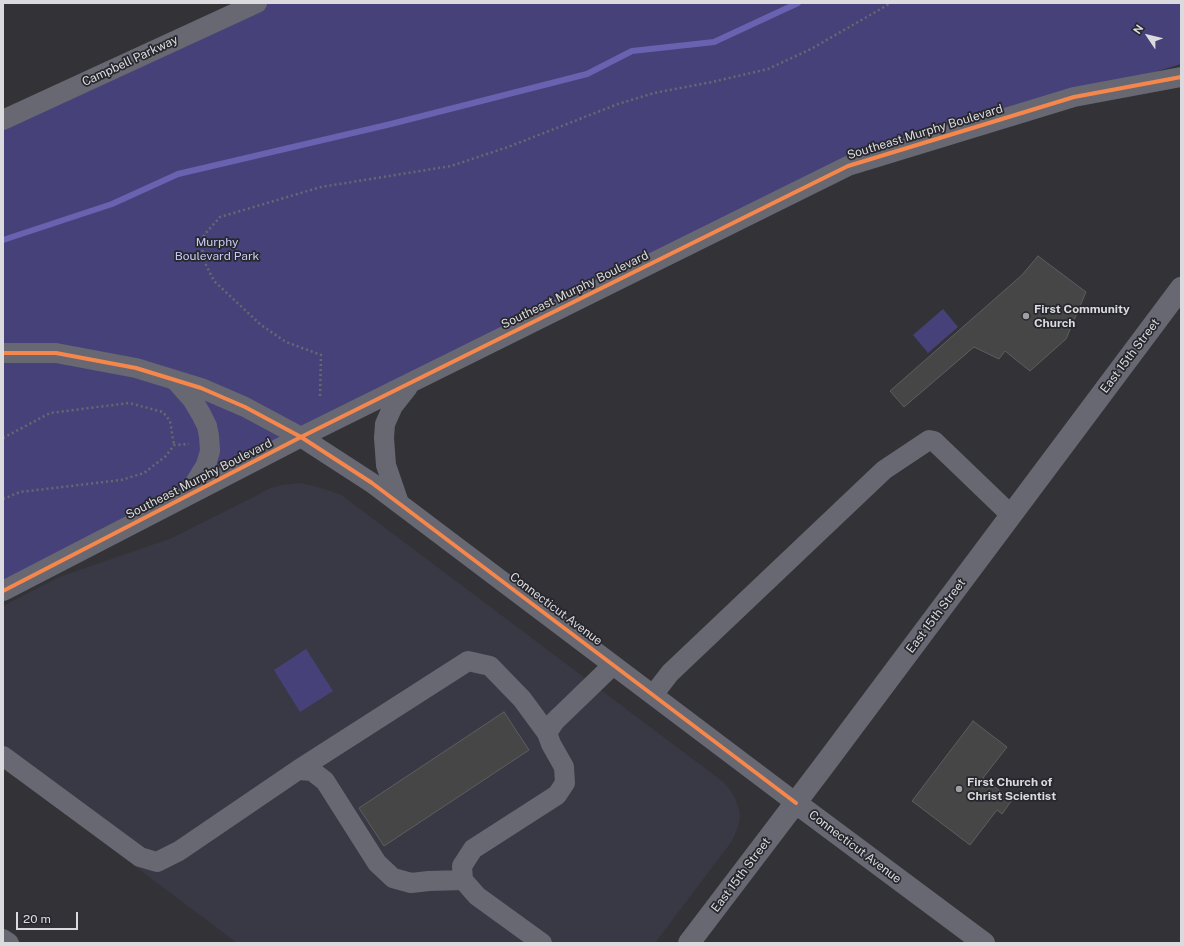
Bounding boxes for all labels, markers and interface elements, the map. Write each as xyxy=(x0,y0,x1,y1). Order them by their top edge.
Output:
north arrow xyxy=(1128,16,1168,56)
text: N xyxy=(1131,22,1146,36)
street label: Campbell Parkway xyxy=(80,32,180,90)
street label: Southeast Murphy Boulevard xyxy=(845,101,1005,163)
park label: Murphy Boulevard Park xyxy=(175,235,259,263)
street label: Southeast Murphy Boulevard xyxy=(499,248,651,332)
place label: First Community Church xyxy=(1034,302,1130,330)
marker: First Community Church xyxy=(1021,311,1031,321)
street label: East 15th Street xyxy=(1097,316,1163,396)
street label: Southeast Murphy Boulevard xyxy=(124,436,274,522)
street label: Connecticut Avenue xyxy=(507,570,605,648)
street label: East 15th Street xyxy=(903,576,969,656)
place label: First Church of Christ Scientist xyxy=(967,775,1056,803)
marker: First Church of Christ Scientist xyxy=(954,784,964,794)
street label: Connecticut Avenue xyxy=(806,808,904,886)
street label: East 15th Street xyxy=(708,835,774,915)
scale bar xyxy=(18,904,80,930)
text: 20 m xyxy=(23,912,51,926)

